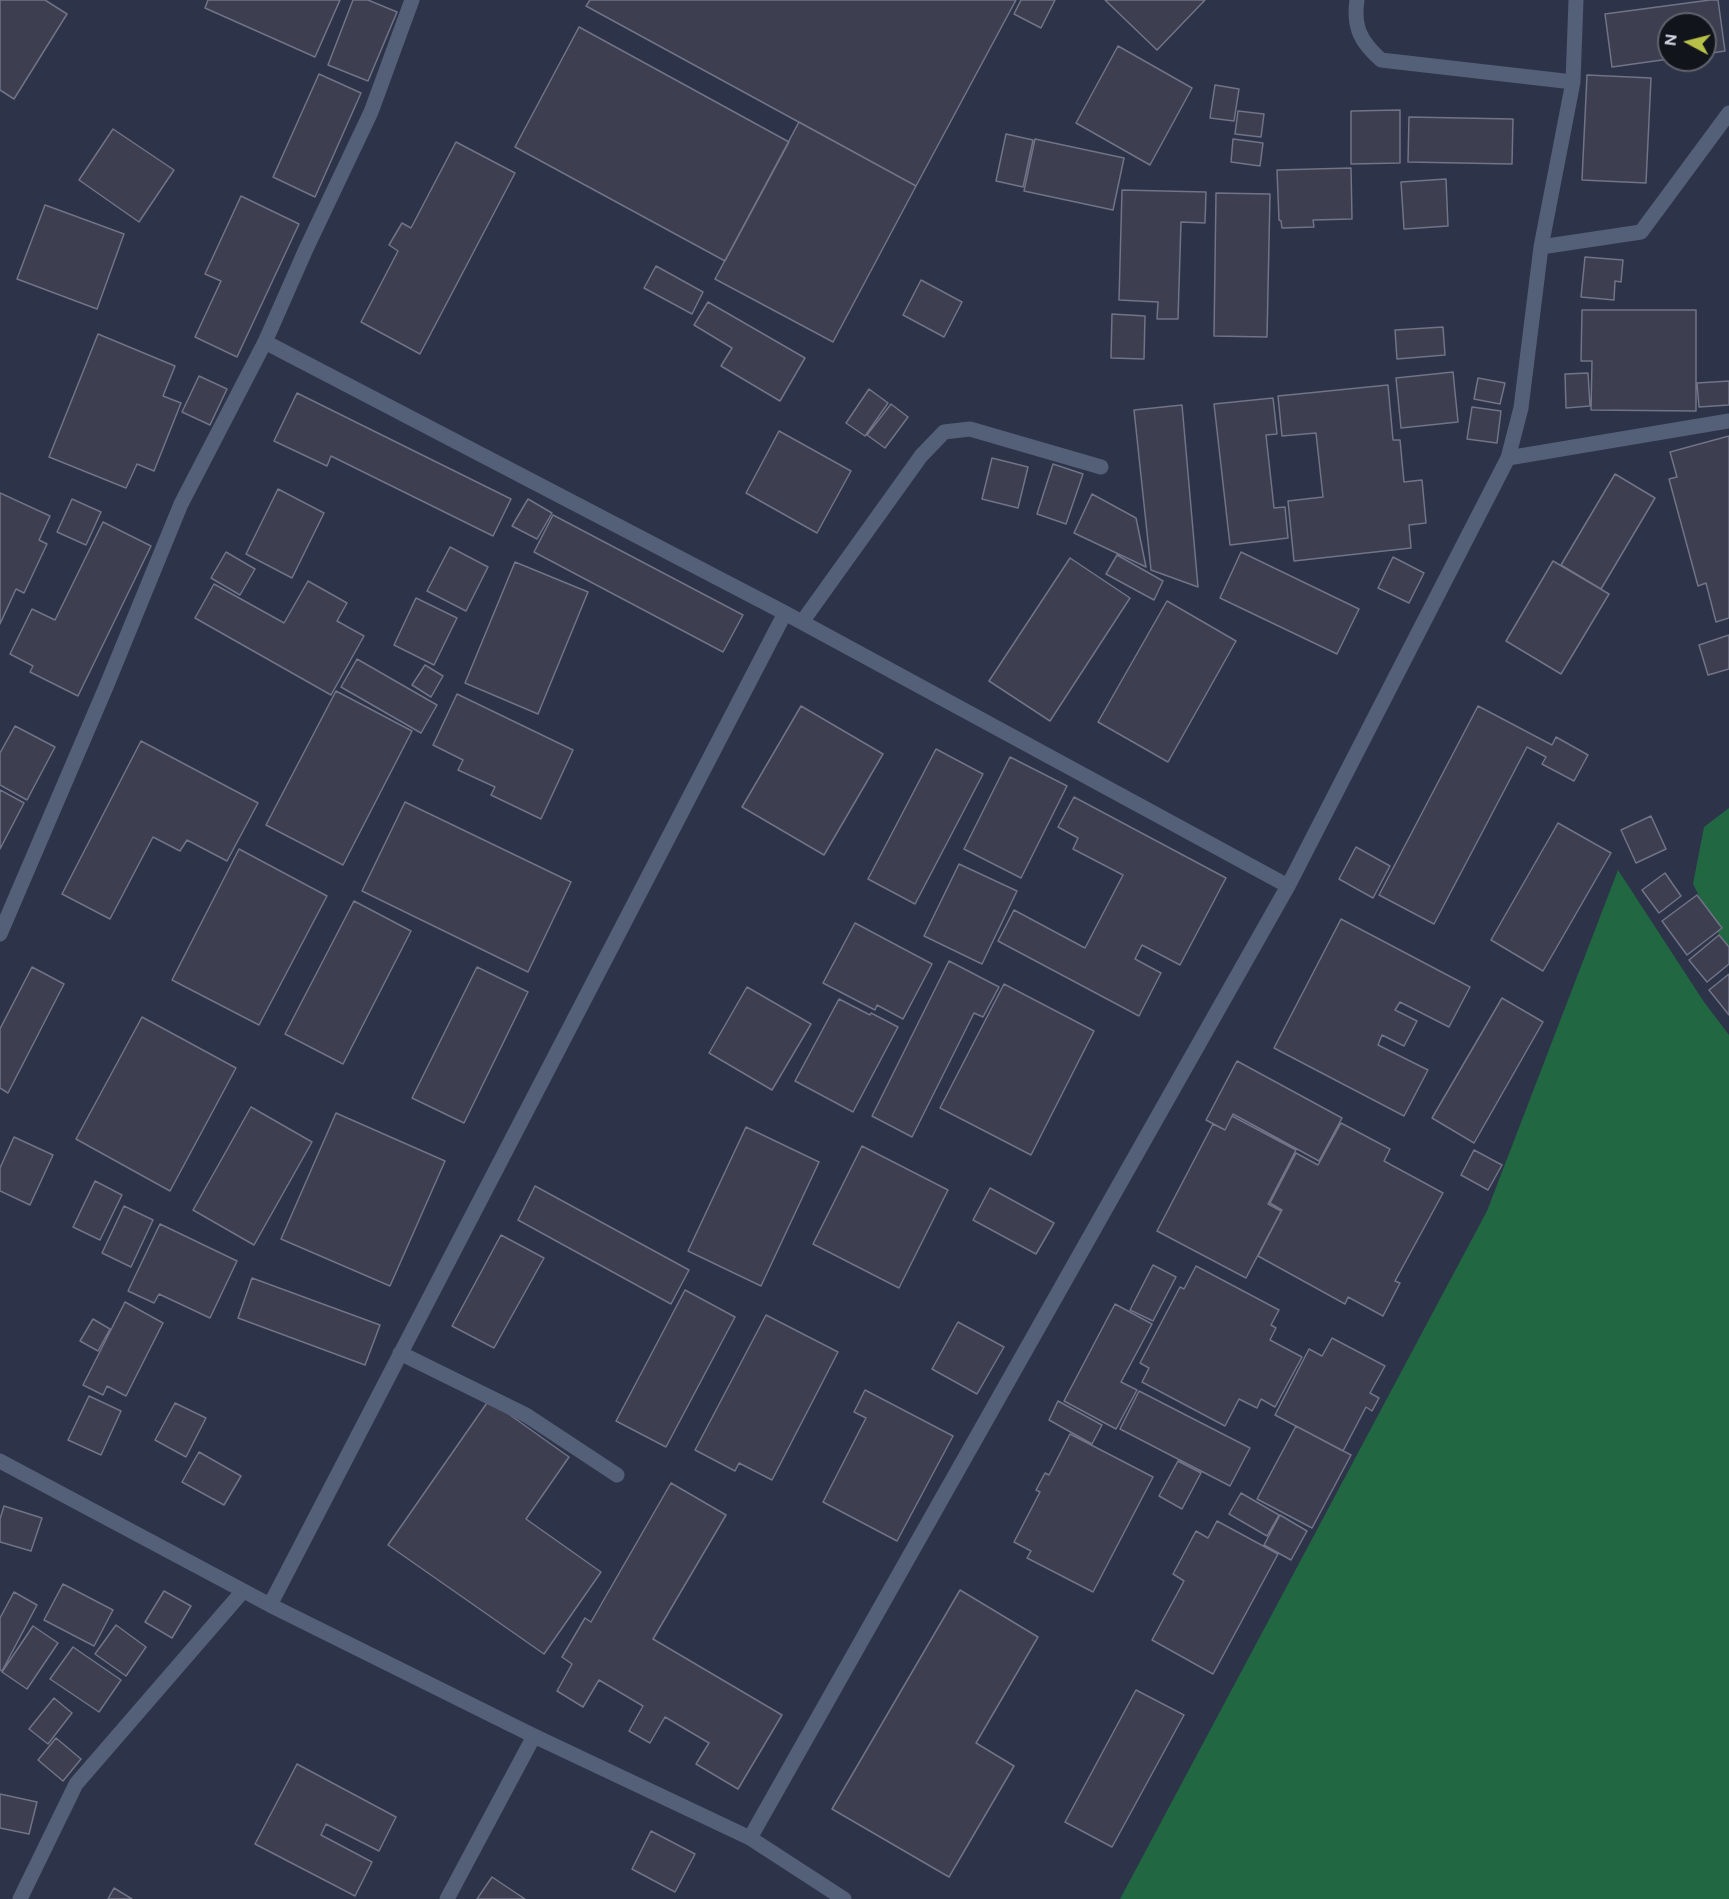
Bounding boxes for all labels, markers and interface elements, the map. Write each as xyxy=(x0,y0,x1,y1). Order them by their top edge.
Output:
north arrow xyxy=(1657,12,1717,72)
text: N xyxy=(1659,33,1682,47)

